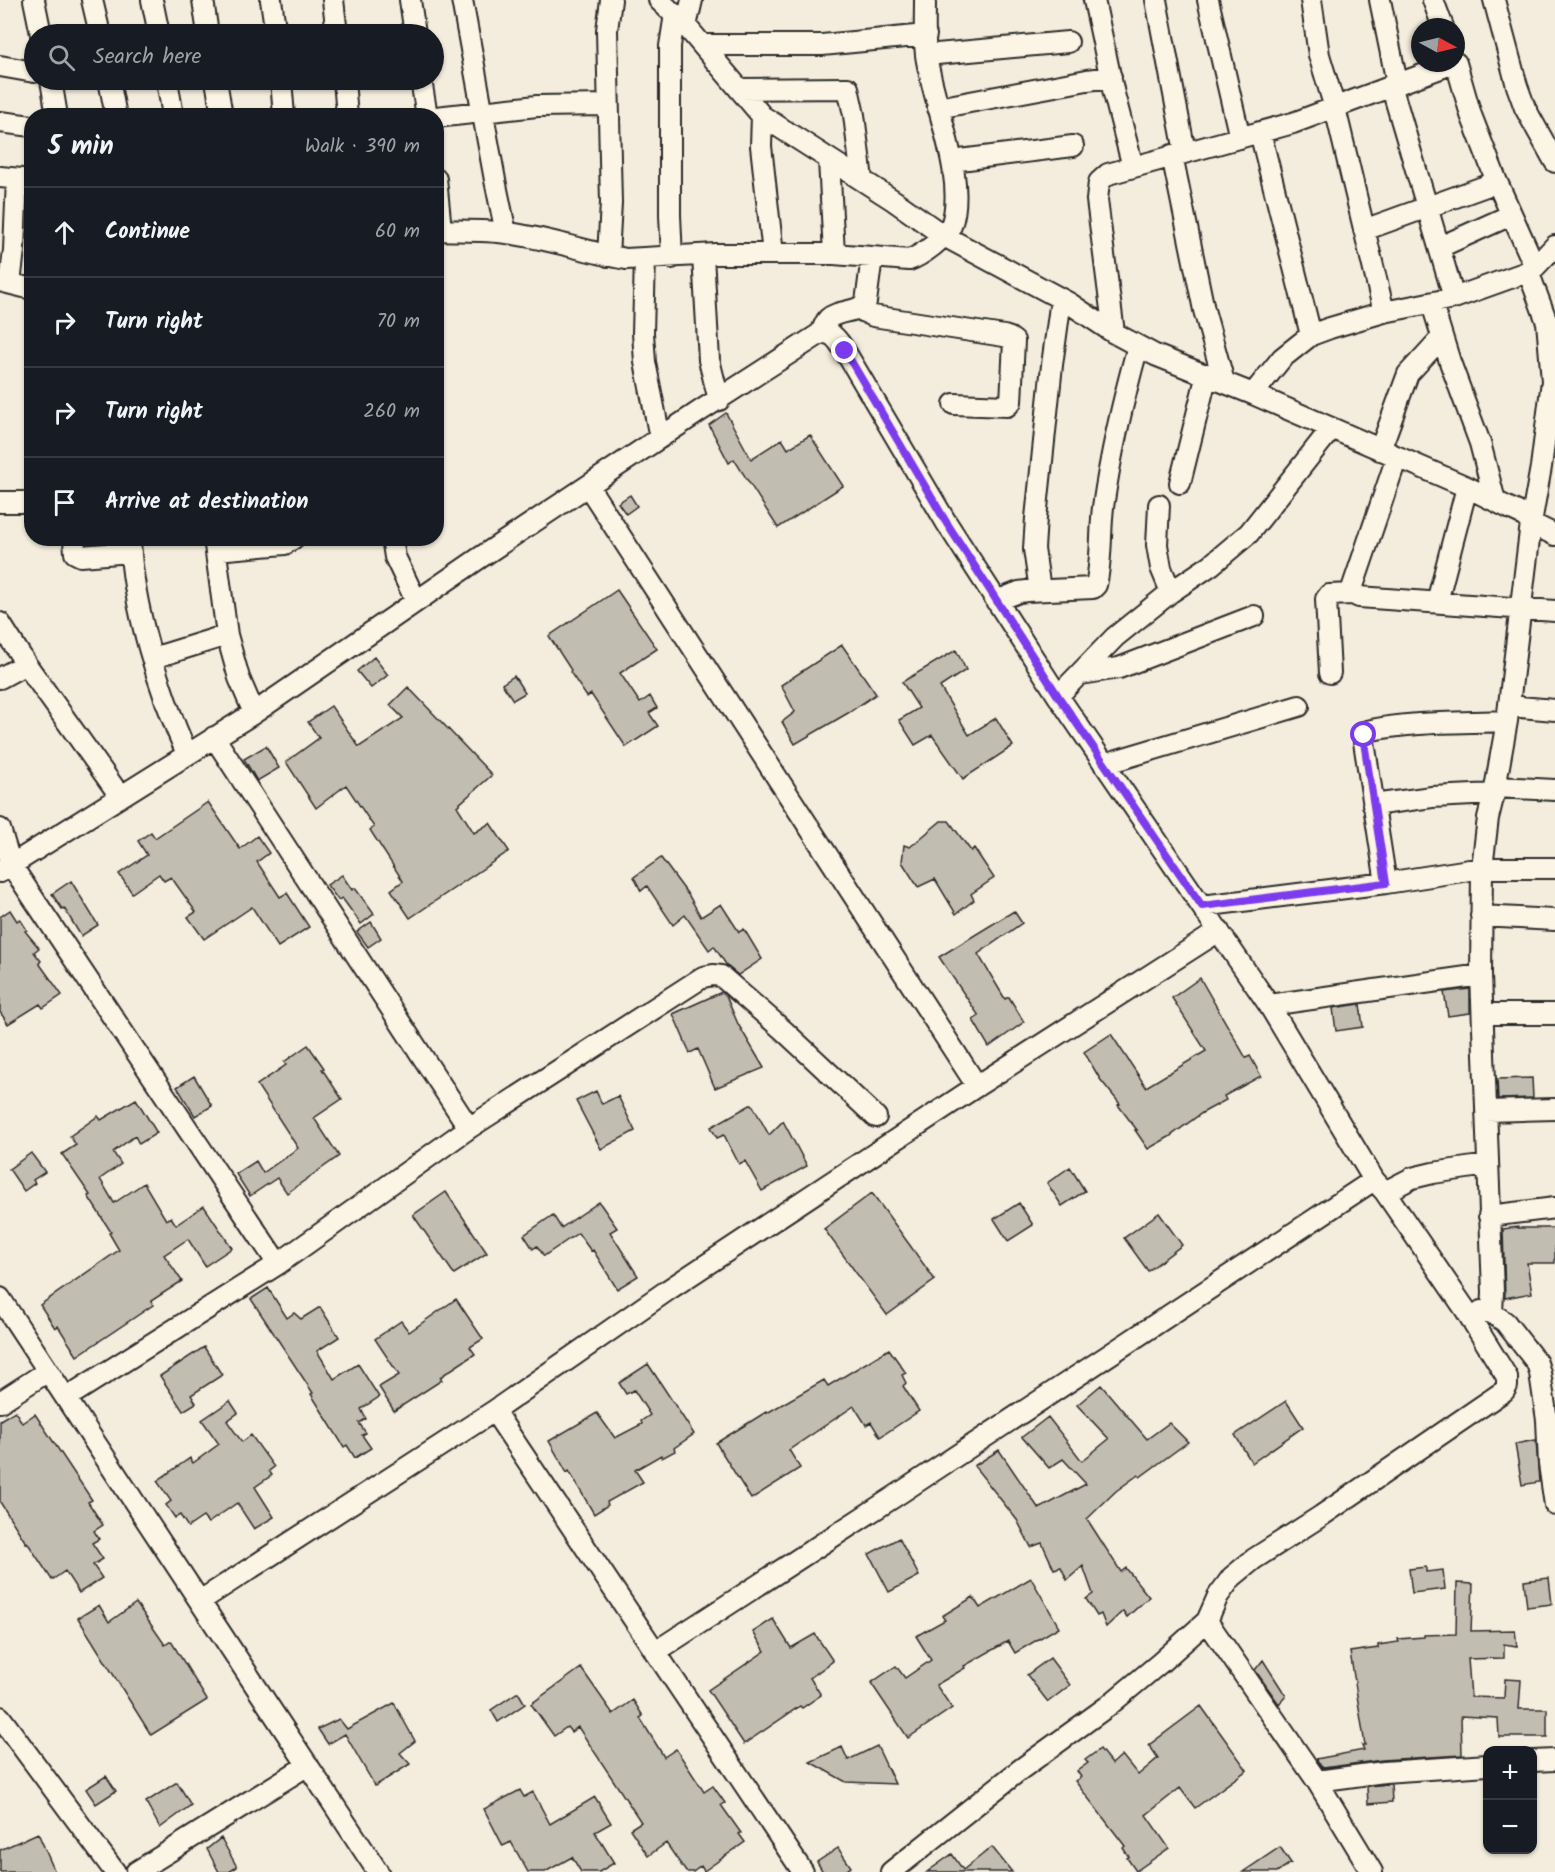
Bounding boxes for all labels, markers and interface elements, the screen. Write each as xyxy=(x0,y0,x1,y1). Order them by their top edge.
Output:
north arrow xyxy=(1411,18,1465,72)
search box xyxy=(24,24,444,90)
text: Search here xyxy=(93,40,201,75)
icon: search xyxy=(45,41,78,74)
text: 5 min xyxy=(48,126,114,168)
text: Walk · 390 m xyxy=(305,131,420,163)
text: Continue xyxy=(105,215,190,250)
icon: ahead xyxy=(48,216,81,249)
text: 60 m xyxy=(375,216,420,248)
text: Turn right xyxy=(105,305,203,340)
icon: right xyxy=(48,306,81,339)
text: 70 m xyxy=(377,306,420,338)
route end xyxy=(831,337,857,363)
text: Turn right xyxy=(105,395,203,430)
icon: right xyxy=(48,396,81,429)
text: 260 m xyxy=(363,396,420,428)
text: Arrive at destination xyxy=(105,485,308,520)
icon: arrive xyxy=(48,486,81,519)
route start xyxy=(1350,721,1376,747)
map controls xyxy=(1483,1746,1537,1854)
button: + xyxy=(1483,1746,1537,1800)
button: − xyxy=(1483,1800,1537,1854)

